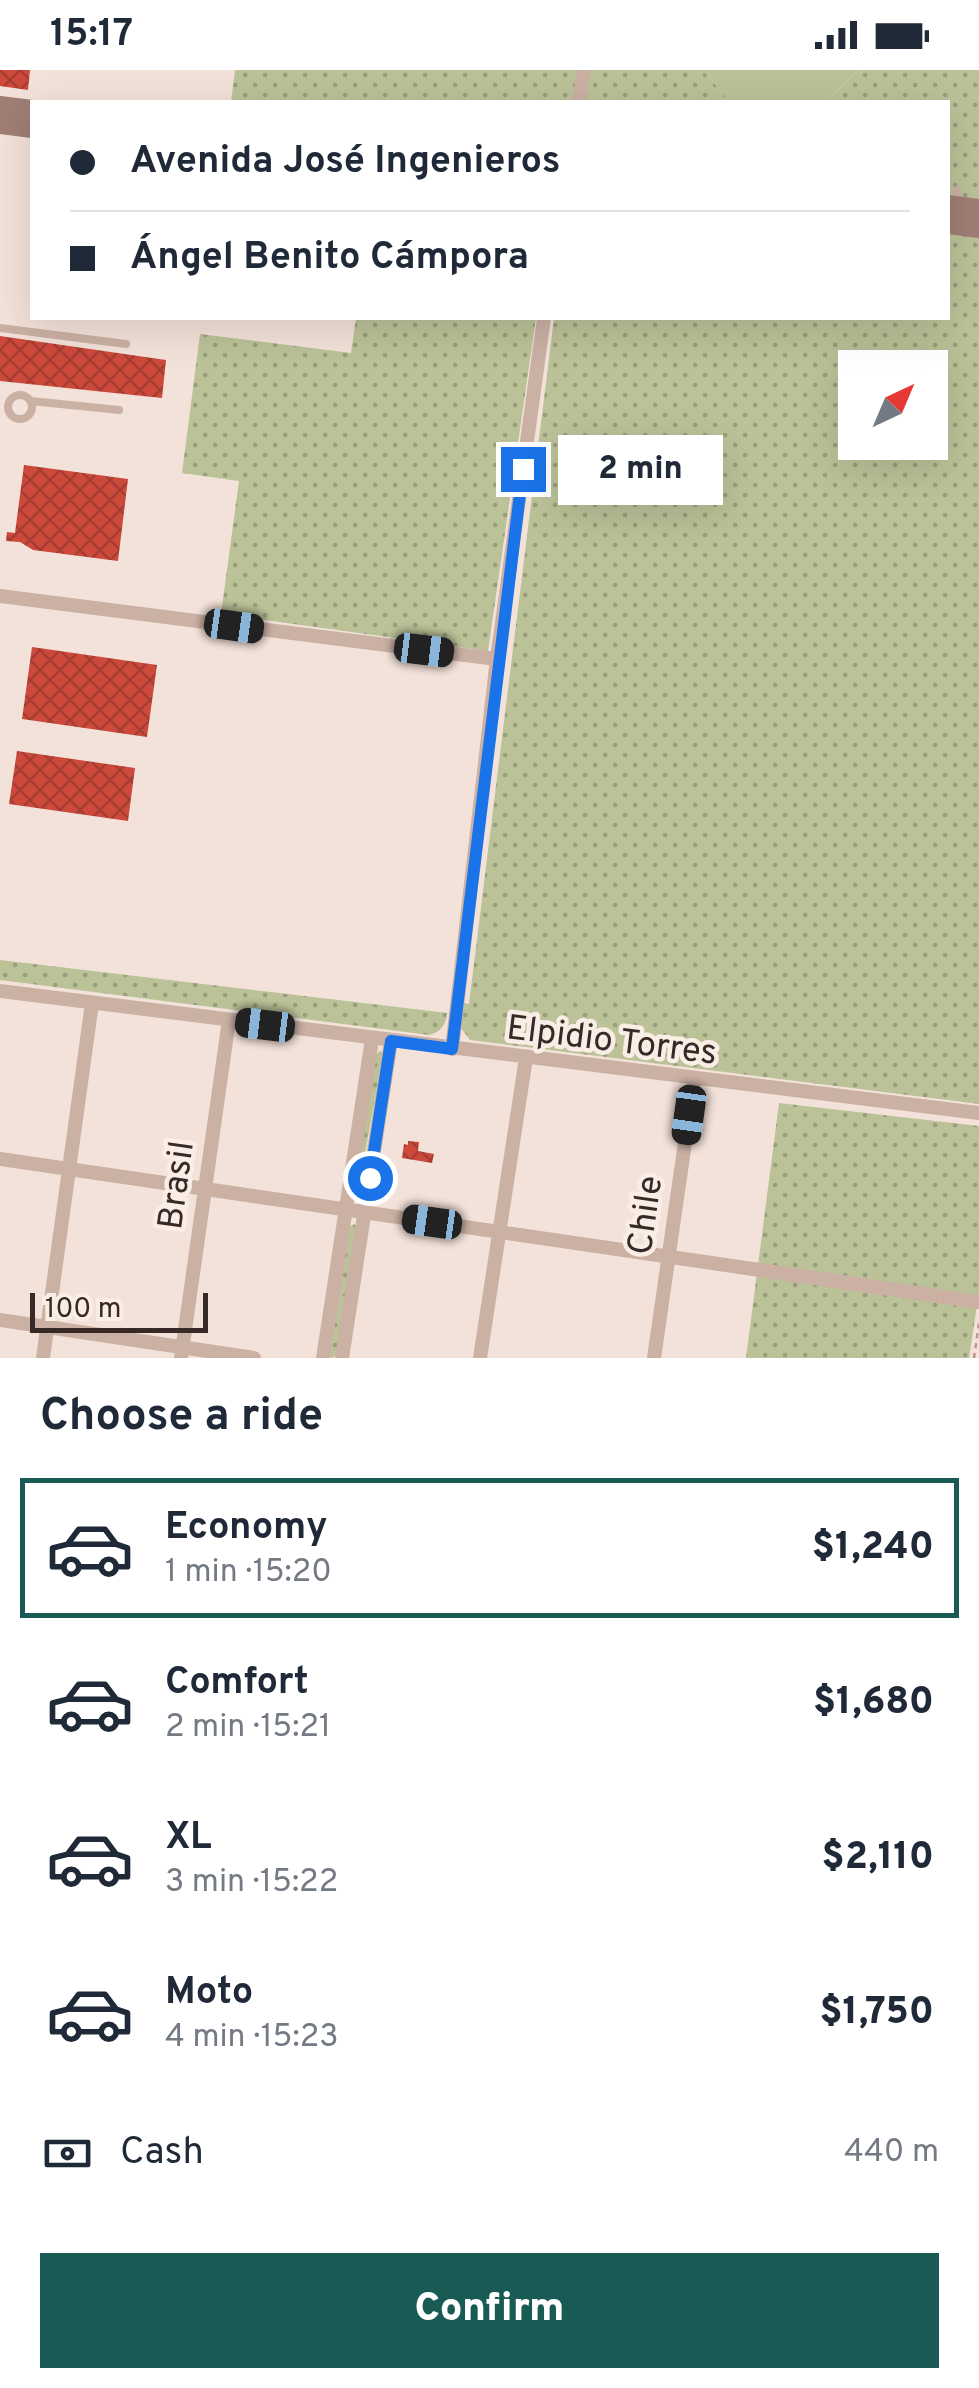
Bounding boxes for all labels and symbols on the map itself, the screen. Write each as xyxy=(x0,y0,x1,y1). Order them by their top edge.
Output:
north arrow xyxy=(838,350,948,460)
callout: 2 min xyxy=(558,434,723,504)
route end xyxy=(501,447,546,492)
car xyxy=(202,607,266,645)
car xyxy=(392,631,456,669)
car xyxy=(233,1006,297,1044)
street label: Elpidio Torres xyxy=(504,1007,719,1077)
car xyxy=(670,1083,708,1147)
street label: Brasil xyxy=(150,1138,206,1232)
route start xyxy=(348,1156,393,1201)
street label: Chile xyxy=(620,1173,674,1258)
car xyxy=(400,1203,464,1241)
scale bar xyxy=(30,1288,208,1332)

